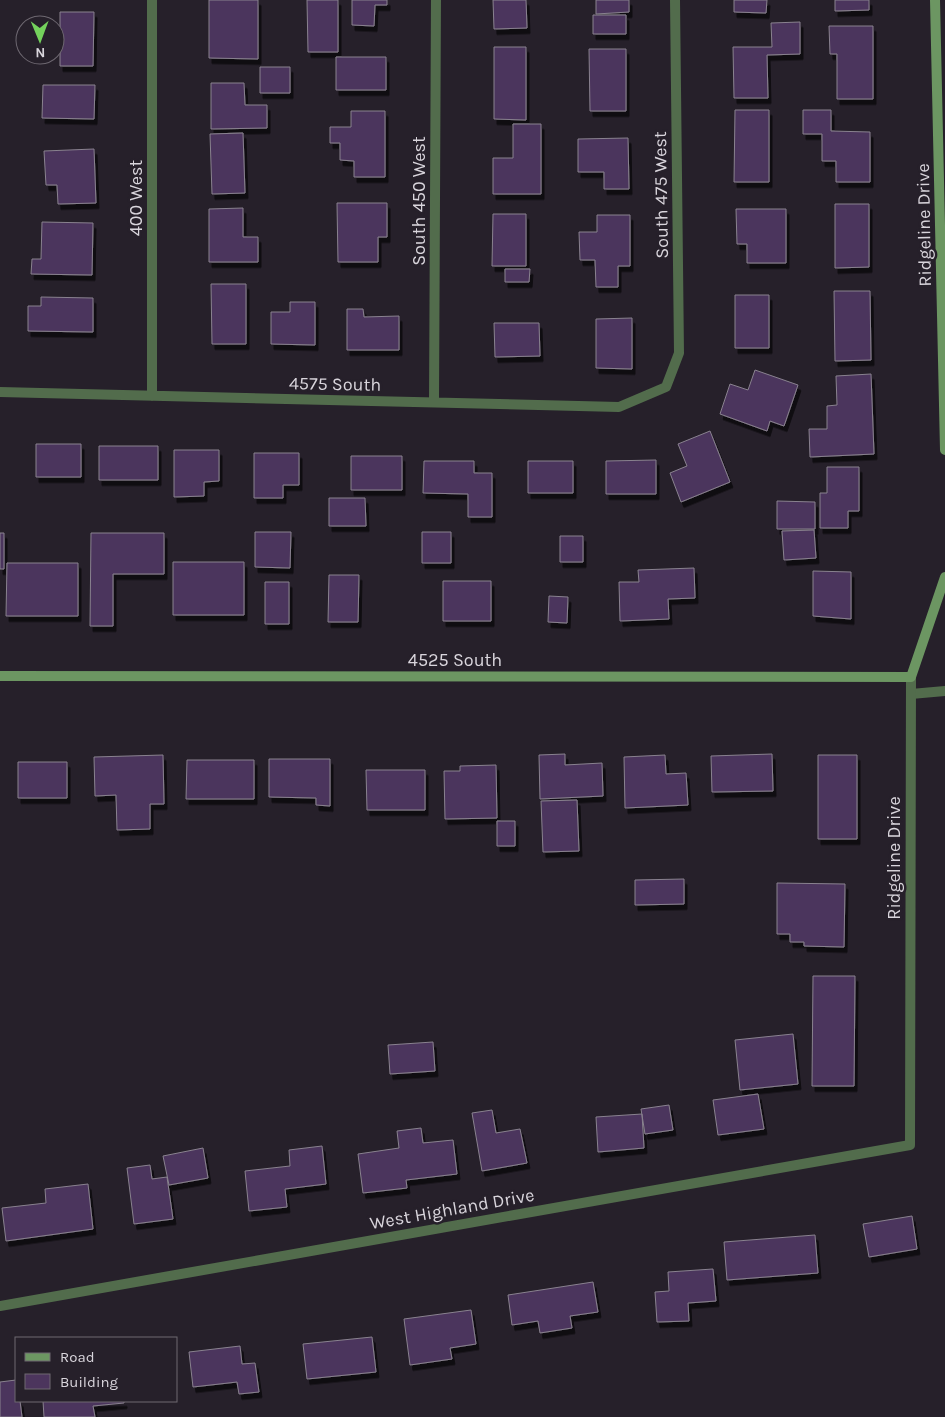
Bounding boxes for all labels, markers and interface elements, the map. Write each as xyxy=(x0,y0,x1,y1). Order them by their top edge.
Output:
north arrow xyxy=(15,15,65,65)
text: N xyxy=(35,44,45,61)
street label: South 475 West xyxy=(649,131,673,259)
street label: South 450 West xyxy=(408,136,430,266)
street label: 400 West xyxy=(125,159,147,236)
street label: Ridgeline Drive xyxy=(912,163,936,287)
street label: 4575 South xyxy=(289,372,381,396)
street label: 4525 South xyxy=(408,649,502,671)
street label: Ridgeline Drive xyxy=(883,796,905,920)
street label: West Highland Drive xyxy=(368,1184,536,1234)
legend xyxy=(15,1337,178,1402)
text: Road xyxy=(60,1348,95,1366)
text: Building xyxy=(60,1373,118,1391)

